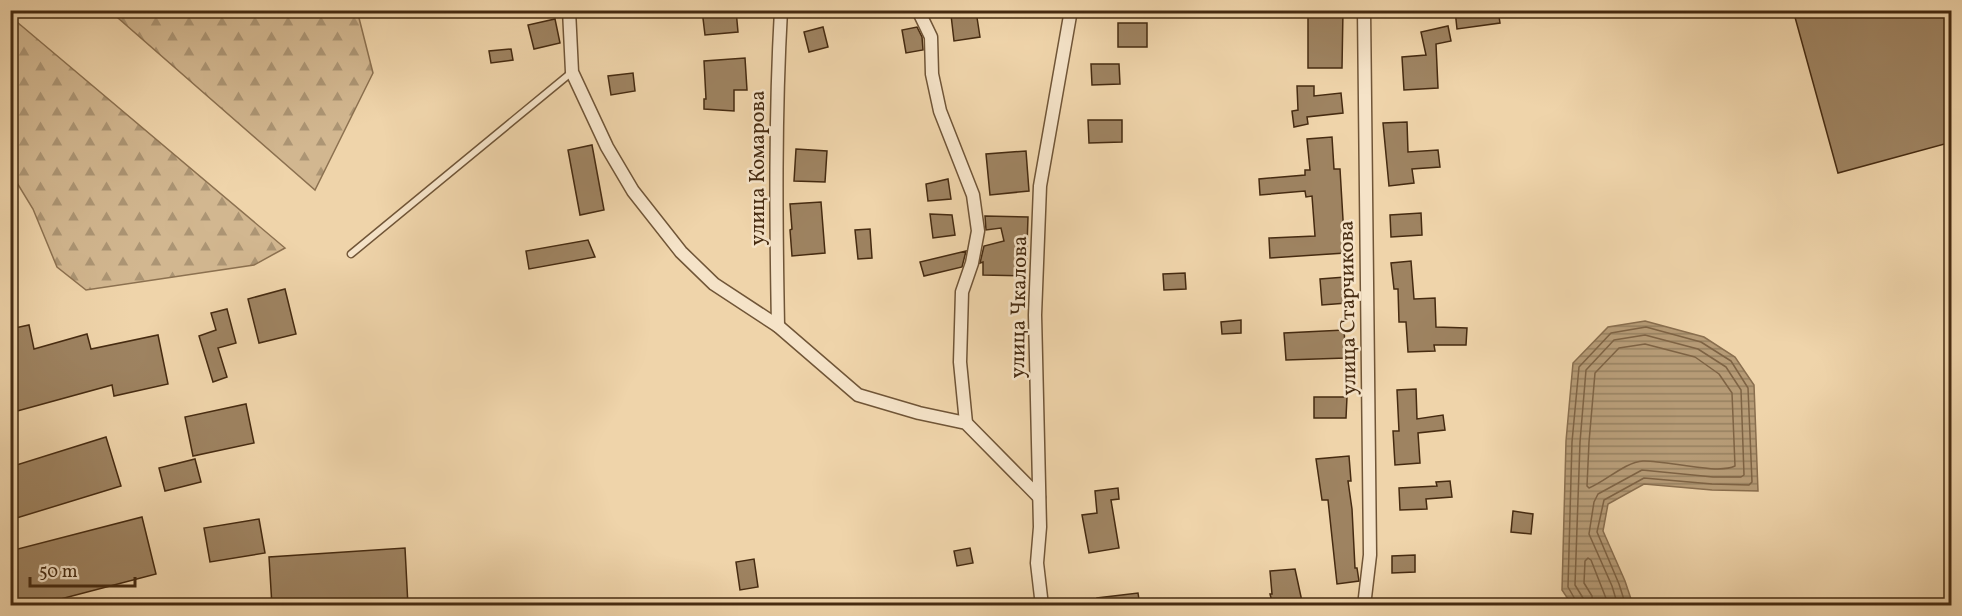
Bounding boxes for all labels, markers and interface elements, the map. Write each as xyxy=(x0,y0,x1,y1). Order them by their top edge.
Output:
street label: улица Комарова xyxy=(744,90,773,246)
street label: улица Старчикова xyxy=(1332,220,1365,396)
street label: улица Чкалова xyxy=(1004,235,1035,379)
scale bar xyxy=(30,550,135,588)
text: 50 m xyxy=(39,560,78,585)

